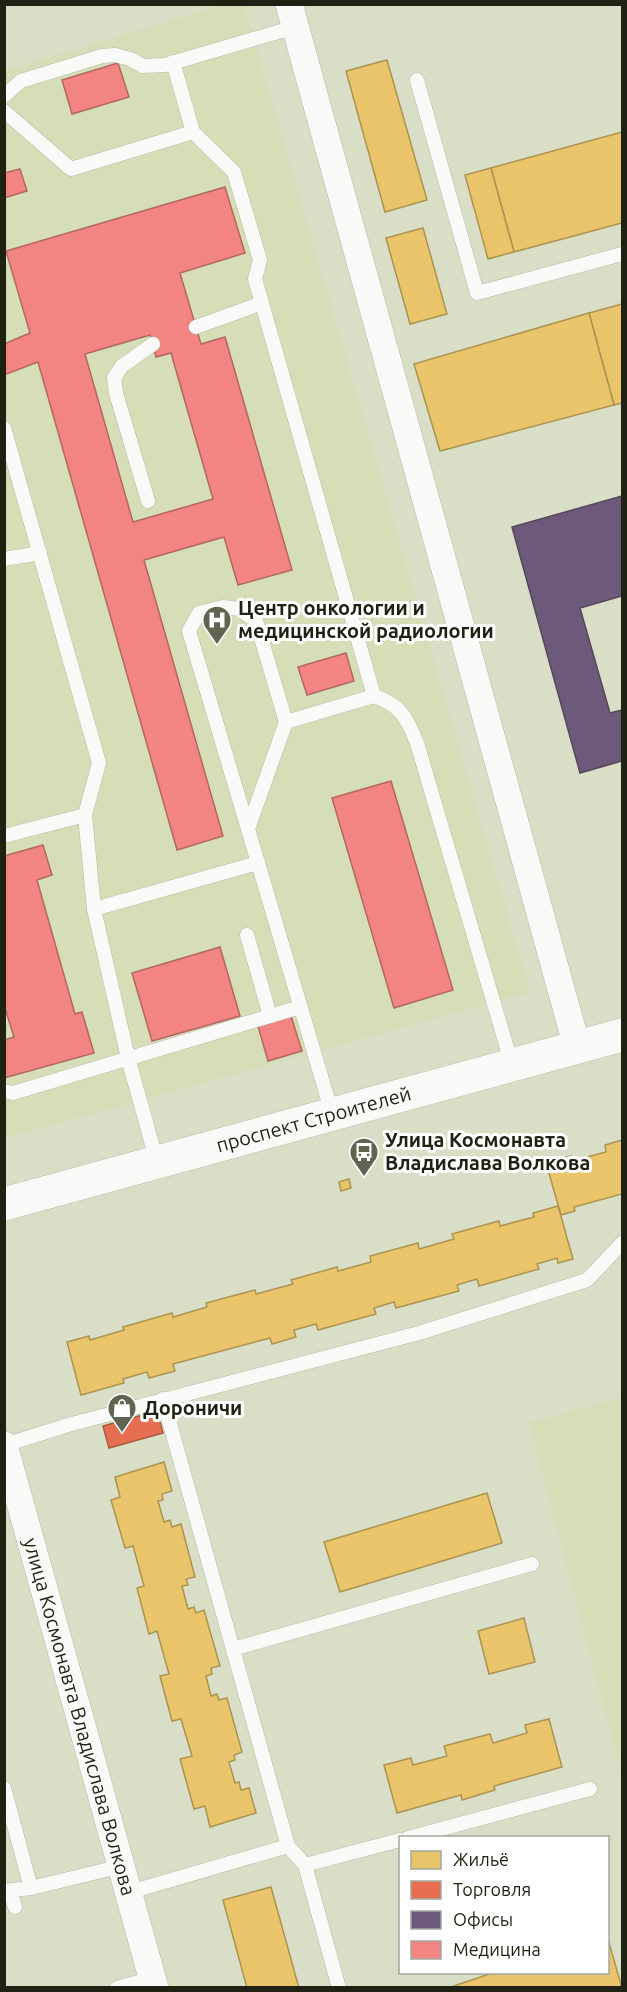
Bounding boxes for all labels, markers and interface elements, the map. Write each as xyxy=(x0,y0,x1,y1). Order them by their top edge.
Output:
place label: Центр онкологии и медицинской радиологии xyxy=(238,596,494,642)
hospital icon: Центр онкологии и медицинской радиологии xyxy=(201,604,233,646)
street label: проспект Строителей xyxy=(213,1081,414,1156)
place label: Улица Космонавта Владислава Волкова xyxy=(385,1128,590,1174)
bus stop icon: Улица Космонавта Владислава Волкова xyxy=(348,1136,380,1178)
shop icon: Дороничи xyxy=(106,1392,138,1434)
place label: Дороничи xyxy=(143,1396,242,1419)
street label: улица Космонавта Владислава Волкова xyxy=(19,1535,141,1898)
legend xyxy=(399,1836,609,1974)
text: Жильё xyxy=(453,1849,509,1869)
text: Торговля xyxy=(453,1879,531,1899)
text: Офисы xyxy=(453,1909,513,1929)
text: Медицина xyxy=(453,1939,541,1959)

